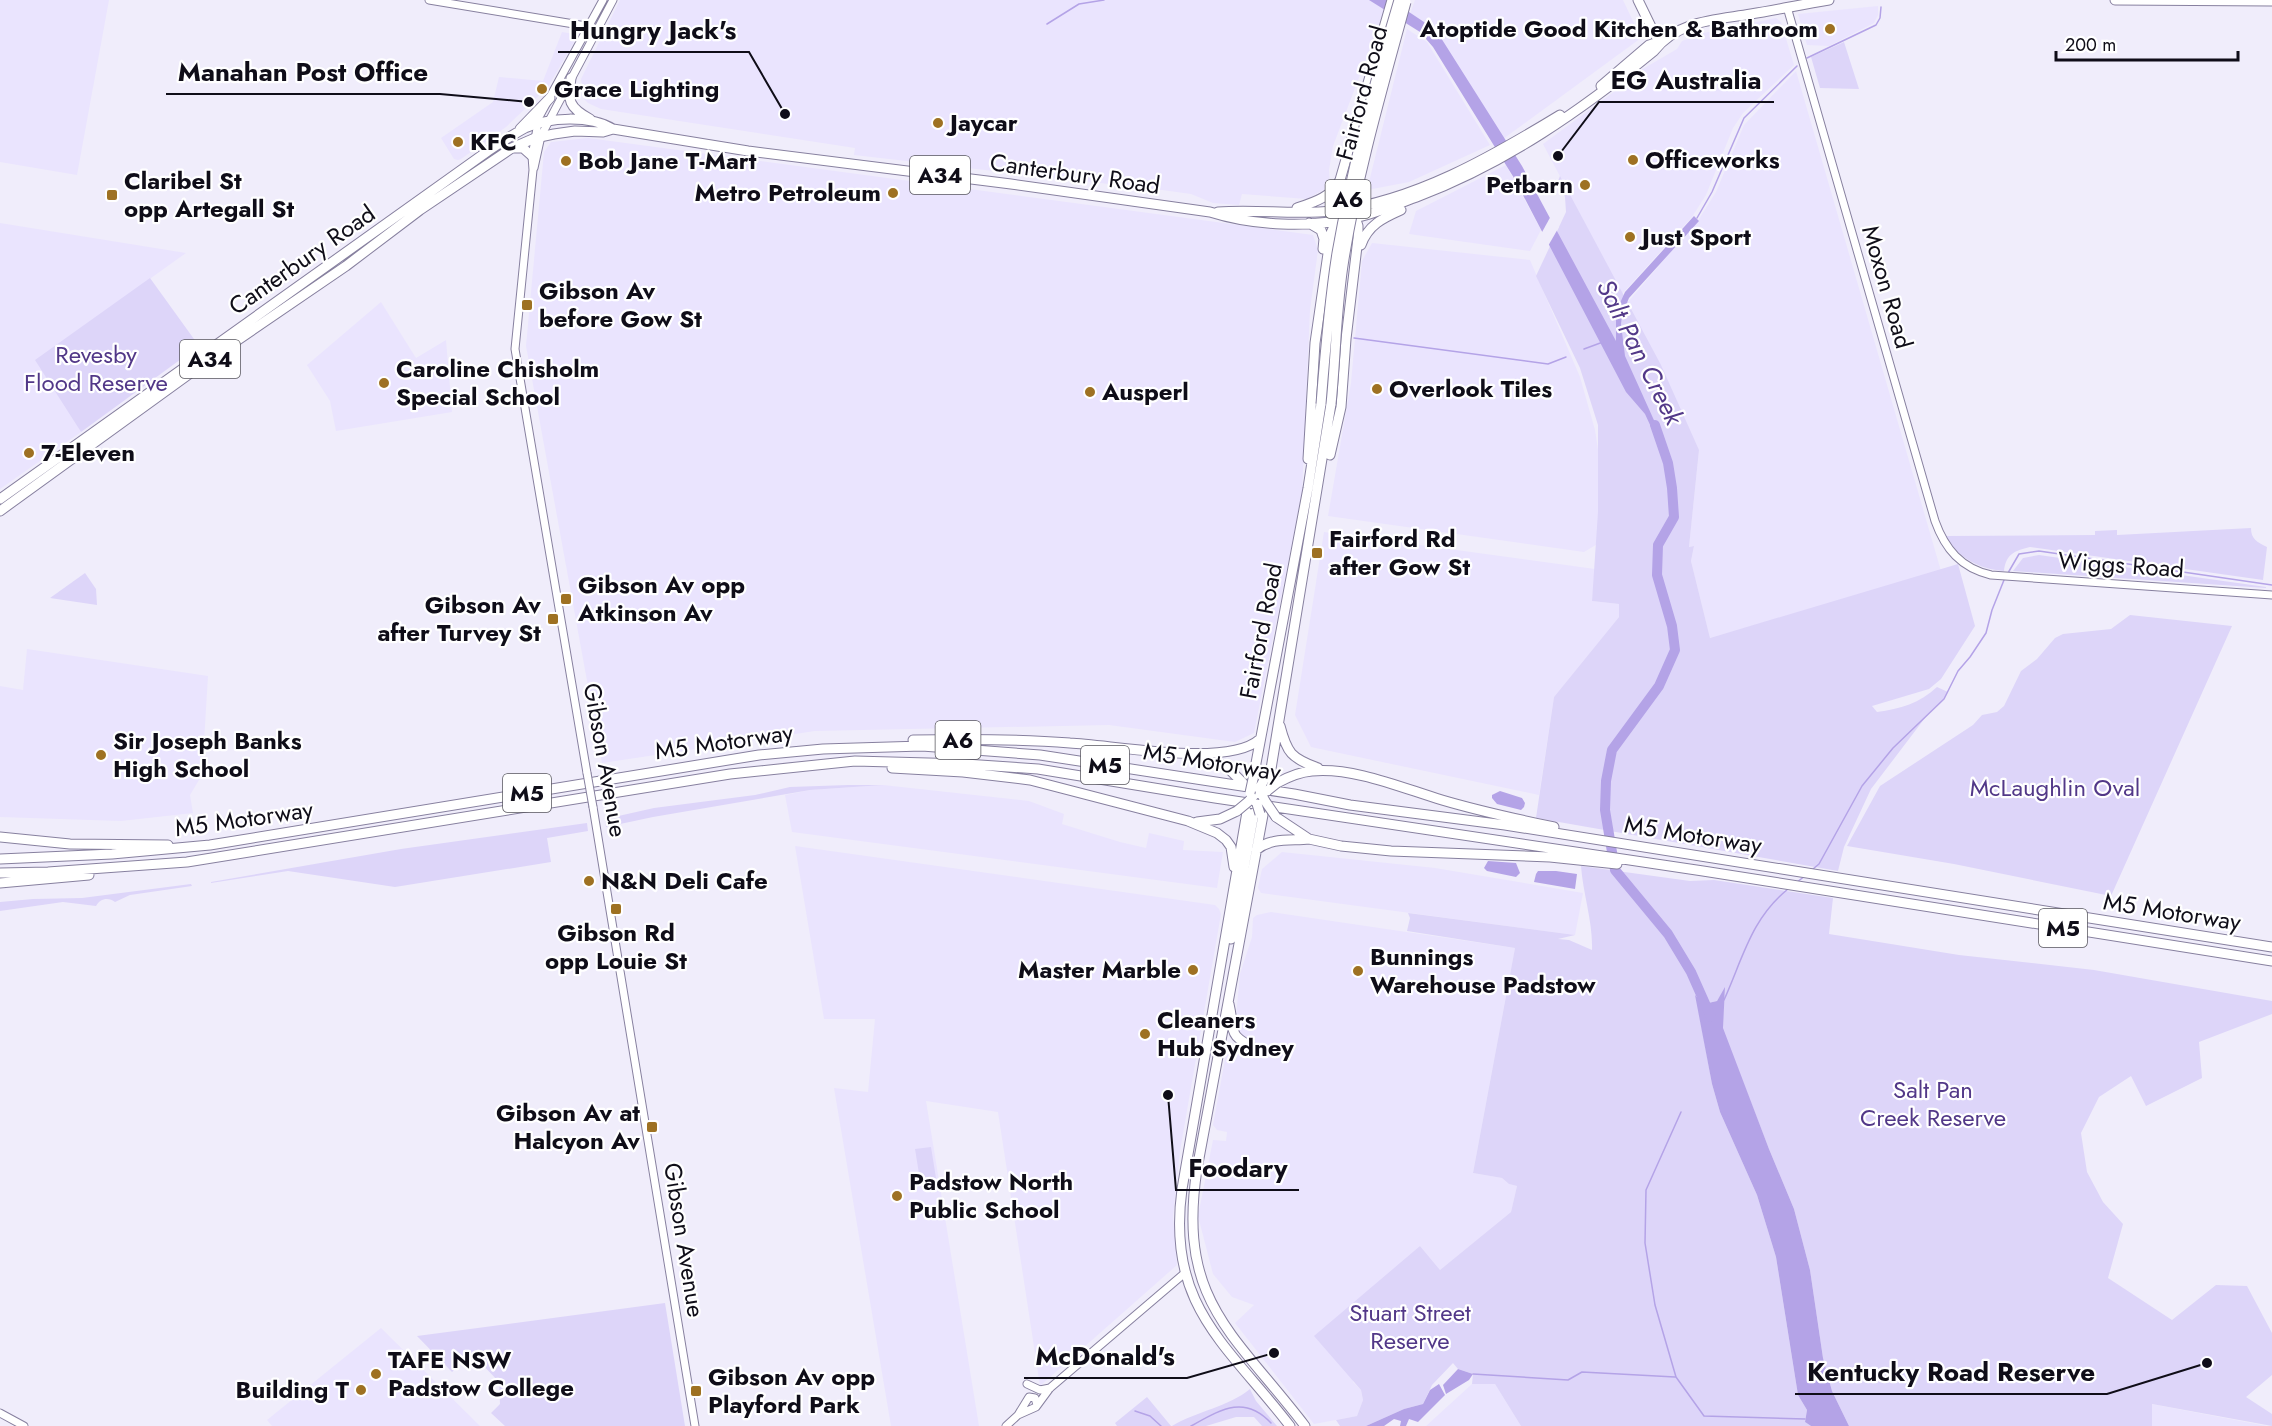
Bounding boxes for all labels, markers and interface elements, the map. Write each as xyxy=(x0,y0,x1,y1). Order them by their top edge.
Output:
callout: Hungry Jack's xyxy=(558,8,749,52)
text: Hungry Jack's xyxy=(570,11,736,49)
place label: Atoptide Good Kitchen & Bathroom xyxy=(1419,11,1818,46)
street label: Fairford Road xyxy=(1327,22,1396,164)
marker: Atoptide Good Kitchen & Bathroom xyxy=(1823,22,1837,36)
scale bar xyxy=(2056,24,2238,62)
text: 200 m xyxy=(2065,32,2116,58)
callout: Manahan Post Office xyxy=(166,50,440,94)
text: Manahan Post Office xyxy=(178,53,428,91)
callout: EG Australia xyxy=(1599,58,1774,102)
text: EG Australia xyxy=(1610,61,1762,99)
place label: Grace Lighting xyxy=(554,71,719,106)
marker: Grace Lighting xyxy=(535,82,549,96)
place label: Jaycar xyxy=(946,105,1018,140)
marker: Jaycar xyxy=(931,116,945,130)
place label: KFC xyxy=(470,124,517,159)
marker: KFC xyxy=(451,135,465,149)
place label: Officeworks xyxy=(1645,142,1780,177)
place label: Bob Jane T-Mart xyxy=(578,143,757,178)
street label: Canterbury Road xyxy=(988,144,1163,203)
marker: Officeworks xyxy=(1626,153,1640,167)
marker: Bob Jane T-Mart xyxy=(559,154,573,168)
road number: A34 xyxy=(910,156,970,194)
place label: Claribel St opp Artegall St xyxy=(124,163,295,226)
place label: Petbarn xyxy=(1486,167,1573,202)
place label: Metro Petroleum xyxy=(694,175,881,210)
marker: Petbarn xyxy=(1578,178,1592,192)
road number: A6 xyxy=(1326,180,1370,218)
marker: Metro Petroleum xyxy=(886,186,900,200)
marker: Claribel St opp Artegall St xyxy=(105,188,119,202)
street label: Canterbury Road xyxy=(221,196,382,323)
place label: Just Sport xyxy=(1638,219,1751,254)
street label: Moxon Road xyxy=(1853,221,1922,353)
marker: Just Sport xyxy=(1623,230,1637,244)
place label: Gibson Av before Gow St xyxy=(539,273,702,336)
water label: Salt Pan Creek xyxy=(1587,273,1694,433)
marker: Gibson Av before Gow St xyxy=(520,298,534,312)
park label: Revesby Flood Reserve xyxy=(24,337,168,400)
road number: A34 xyxy=(180,340,240,378)
place label: Caroline Chisholm Special School xyxy=(396,351,599,414)
place label: Overlook Tiles xyxy=(1389,371,1552,406)
place label: Ausperl xyxy=(1101,374,1189,409)
marker: Caroline Chisholm Special School xyxy=(377,376,391,390)
marker: Overlook Tiles xyxy=(1370,382,1384,396)
marker: Ausperl xyxy=(1083,385,1097,399)
place label: 7-Eleven xyxy=(41,435,135,470)
marker: 7-Eleven xyxy=(22,446,36,460)
place label: Fairford Rd after Gow St xyxy=(1329,521,1470,584)
street label: Wiggs Road xyxy=(2057,543,2185,586)
marker: Fairford Rd after Gow St xyxy=(1310,546,1324,560)
street label: Fairford Road xyxy=(1230,560,1291,702)
place label: Gibson Av opp Atkinson Av xyxy=(577,567,745,630)
place label: Gibson Av after Turvey St xyxy=(377,587,541,650)
marker: Gibson Av opp Atkinson Av xyxy=(559,592,573,606)
marker: Gibson Av after Turvey St xyxy=(546,612,560,626)
street label: Gibson Avenue xyxy=(575,680,636,840)
street label: M5 Motorway xyxy=(653,714,796,768)
road number: A6 xyxy=(936,721,980,759)
place label: Sir Joseph Banks High School xyxy=(113,723,302,786)
street label: M5 Motorway xyxy=(1141,733,1284,790)
road number: M5 xyxy=(1081,746,1129,784)
marker: Sir Joseph Banks High School xyxy=(94,748,108,762)
park label: McLaughlin Oval xyxy=(1970,770,2140,805)
road number: M5 xyxy=(503,774,551,812)
street label: M5 Motorway xyxy=(173,791,316,845)
street label: M5 Motorway xyxy=(1622,806,1765,863)
place label: N&N Deli Cafe xyxy=(601,863,768,898)
marker: N&N Deli Cafe xyxy=(582,874,596,888)
street label: M5 Motorway xyxy=(2101,883,2244,940)
marker: Gibson Rd opp Louie St xyxy=(609,902,623,916)
road number: M5 xyxy=(2039,909,2087,947)
place label: Gibson Rd opp Louie St xyxy=(545,915,687,978)
place label: Bunnings Warehouse Padstow xyxy=(1370,939,1596,1002)
place label: Master Marble xyxy=(1018,952,1181,987)
marker: Master Marble xyxy=(1186,963,1200,977)
marker: Bunnings Warehouse Padstow xyxy=(1351,964,1365,978)
place label: Cleaners Hub Sydney xyxy=(1157,1002,1294,1065)
marker: Cleaners Hub Sydney xyxy=(1138,1027,1152,1041)
park label: Salt Pan Creek Reserve xyxy=(1860,1072,2006,1135)
place label: Gibson Av at Halcyon Av xyxy=(496,1095,640,1158)
marker: Gibson Av at Halcyon Av xyxy=(645,1120,659,1134)
callout: Foodary xyxy=(1176,1146,1299,1190)
text: Foodary xyxy=(1188,1149,1288,1187)
street label: Gibson Avenue xyxy=(655,1160,714,1320)
place label: Padstow North Public School xyxy=(909,1164,1073,1227)
marker: Padstow North Public School xyxy=(890,1189,904,1203)
park label: Stuart Street Reserve xyxy=(1349,1295,1471,1358)
callout: McDonald's xyxy=(1024,1334,1187,1378)
text: McDonald's xyxy=(1035,1337,1175,1375)
place label: TAFE NSW Padstow College xyxy=(388,1342,574,1405)
callout: Kentucky Road Reserve xyxy=(1795,1350,2107,1394)
text: Kentucky Road Reserve xyxy=(1807,1353,2095,1391)
place label: Gibson Av opp Playford Park xyxy=(708,1359,875,1422)
marker: TAFE NSW Padstow College xyxy=(369,1367,383,1381)
place label: Building T xyxy=(236,1372,350,1407)
marker: Building T xyxy=(354,1383,368,1397)
marker: Gibson Av opp Playford Park xyxy=(689,1384,703,1398)

